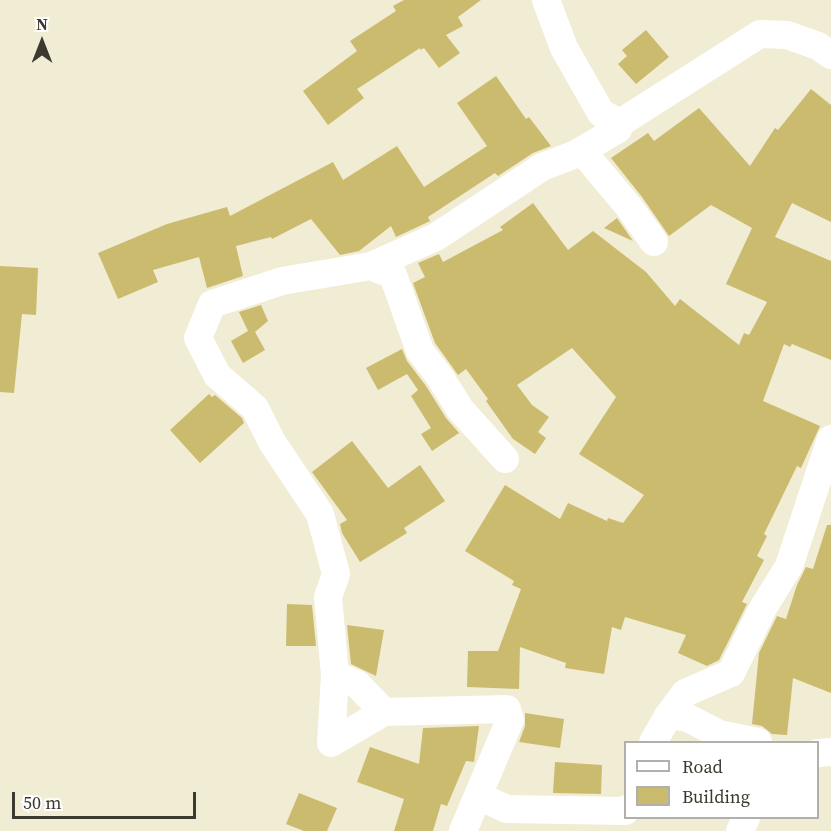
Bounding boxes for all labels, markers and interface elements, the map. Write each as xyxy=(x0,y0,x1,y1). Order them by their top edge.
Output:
north arrow xyxy=(12,12,72,72)
text: N xyxy=(36,13,48,35)
legend xyxy=(624,741,819,819)
text: Road xyxy=(682,754,723,779)
scale bar xyxy=(15,780,200,818)
text: Building xyxy=(682,784,750,809)
text: 50 m xyxy=(23,790,61,815)

